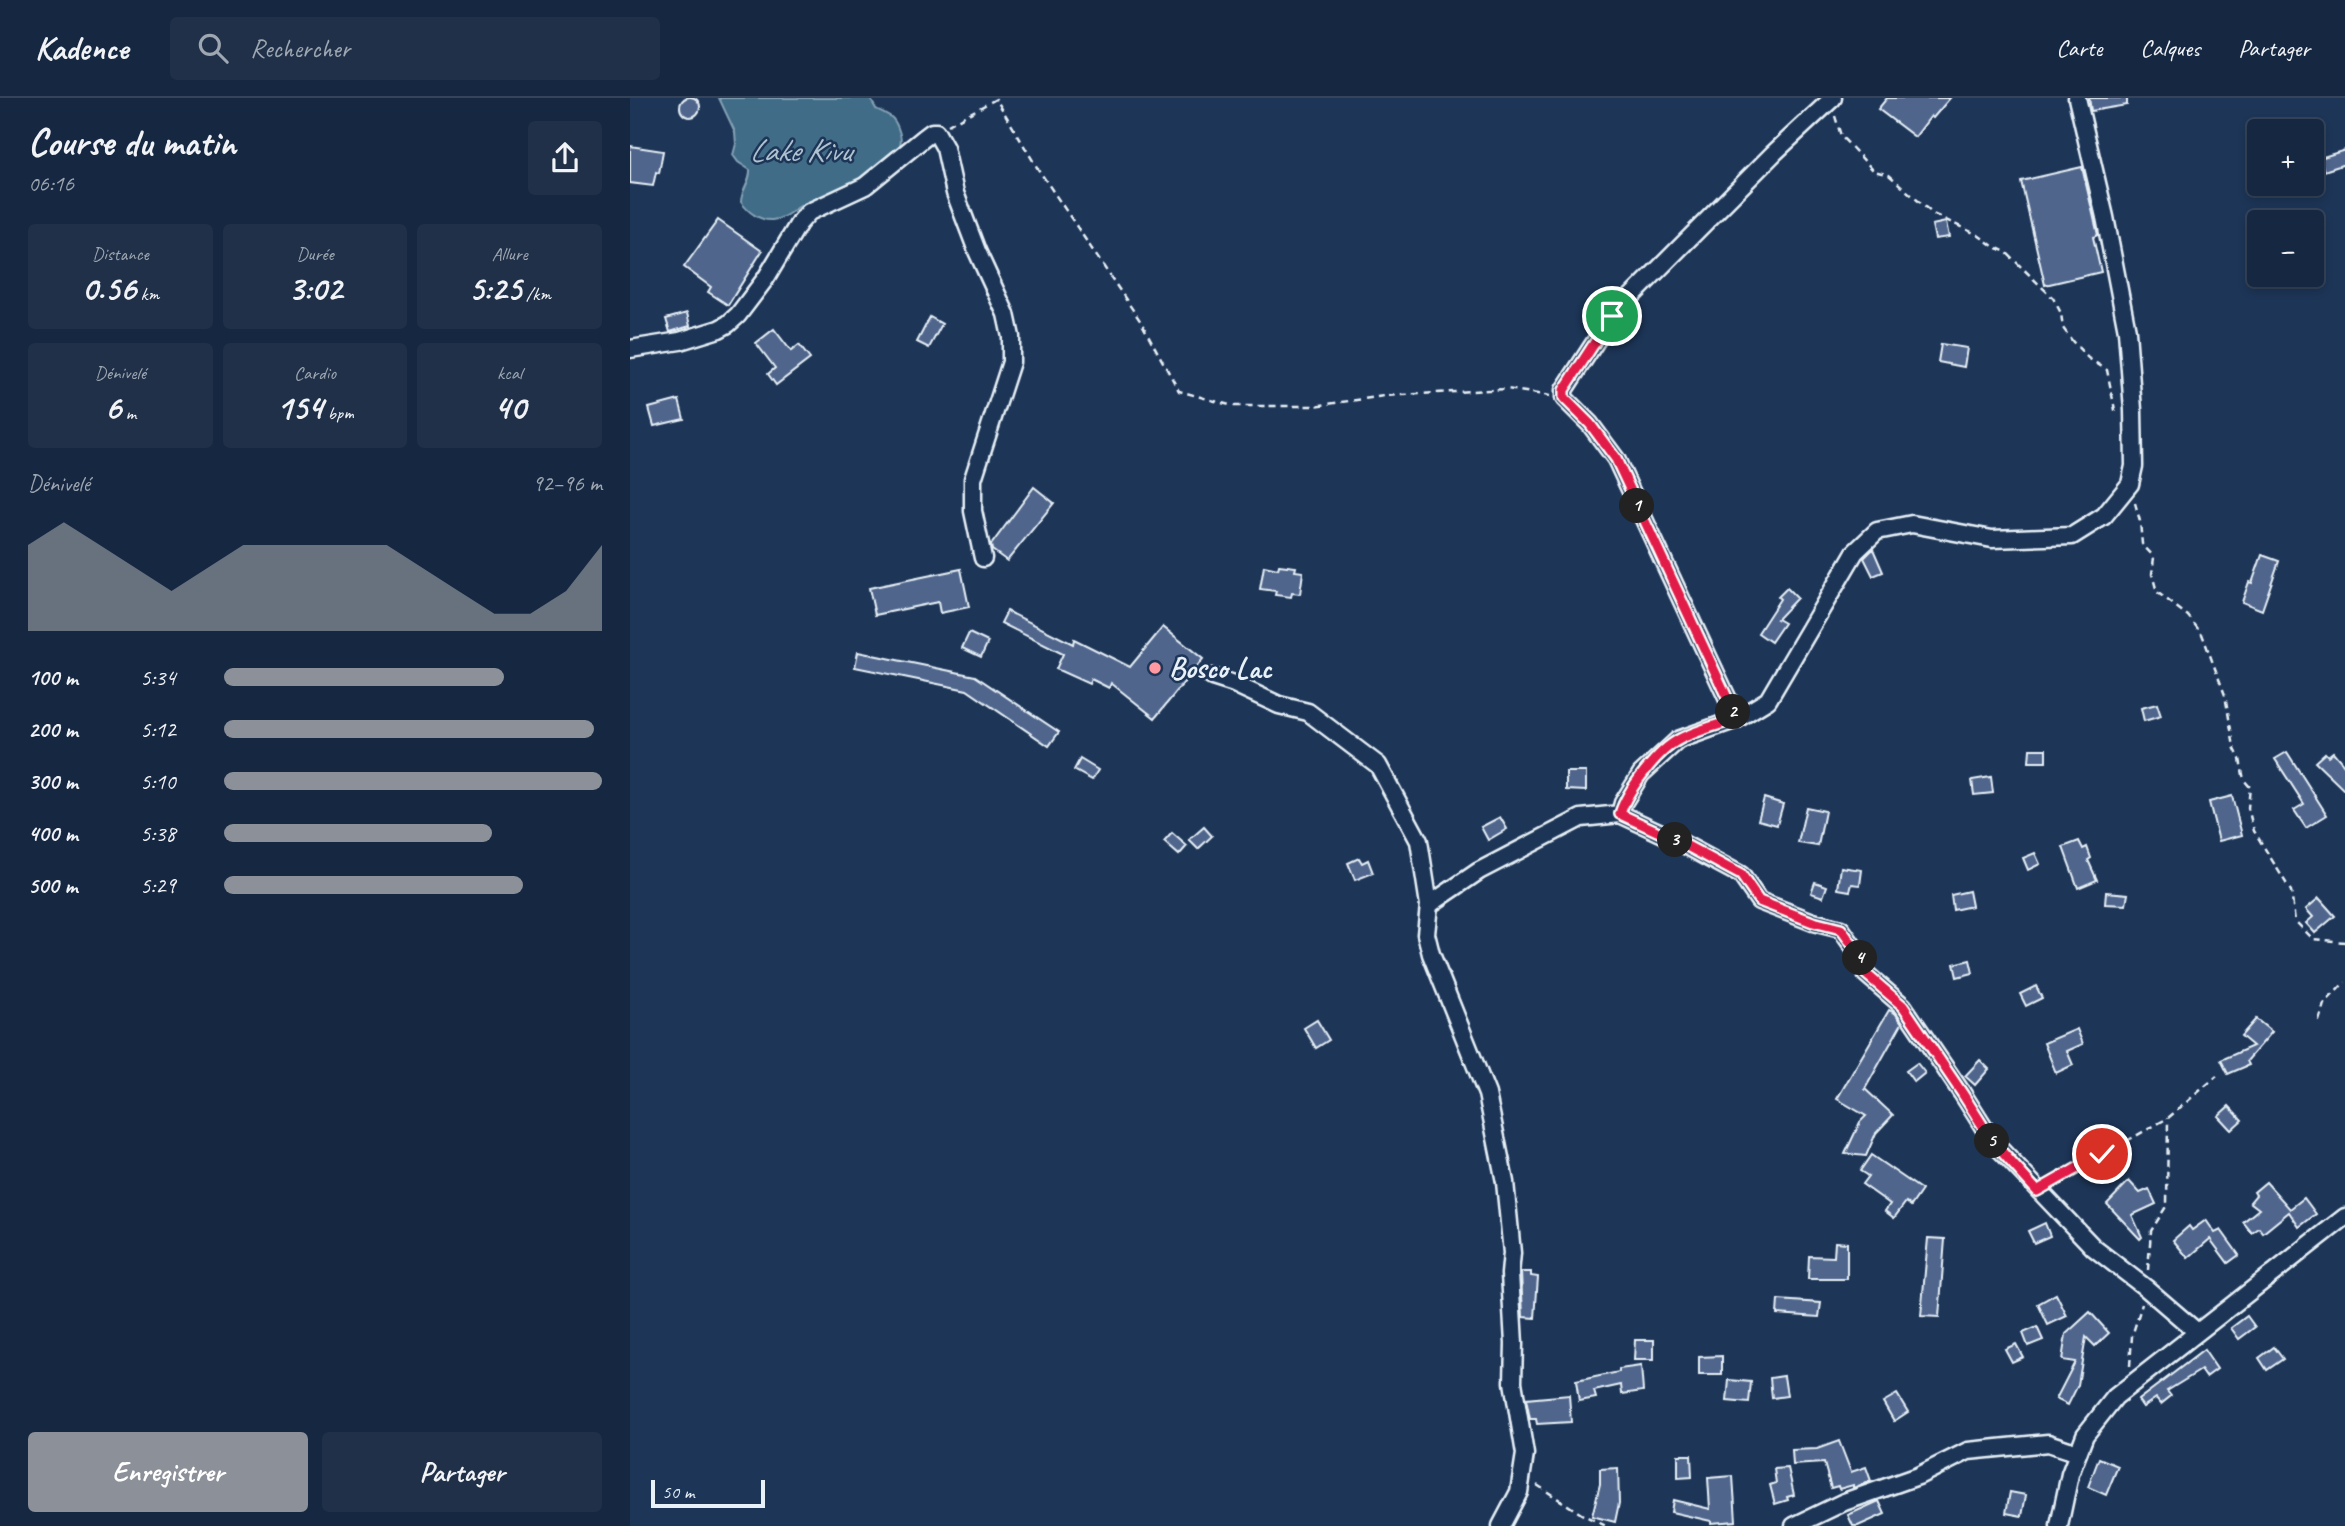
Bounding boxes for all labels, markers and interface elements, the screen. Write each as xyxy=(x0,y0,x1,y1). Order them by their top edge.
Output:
search box xyxy=(170,17,660,80)
text: Kadence xyxy=(35,27,128,69)
icon: search xyxy=(194,29,232,67)
text: Rechercher xyxy=(250,32,350,65)
text: Carte xyxy=(2056,33,2102,63)
text: Calques xyxy=(2140,33,2200,63)
text: Partager xyxy=(2238,33,2310,63)
text: Course du matin xyxy=(28,119,236,166)
map controls xyxy=(2247,119,2324,287)
button: + xyxy=(2247,119,2324,196)
button: share xyxy=(528,121,602,195)
water label: Lake Kivu xyxy=(749,130,856,171)
text: 06:16 xyxy=(28,169,74,198)
button: − xyxy=(2247,210,2324,287)
text: Distance xyxy=(92,242,149,266)
text: Durée xyxy=(296,242,334,266)
text: Allure xyxy=(492,242,528,266)
text: 0.56 xyxy=(82,266,136,311)
text: 3:02 xyxy=(288,266,342,311)
text: 5:25 xyxy=(468,266,521,311)
text: km xyxy=(136,282,159,306)
text: /km xyxy=(521,282,551,306)
pin xyxy=(1582,286,1642,346)
icon: arrive xyxy=(1593,297,1631,335)
text: Dénivelé xyxy=(95,361,146,385)
text: Cardio xyxy=(294,361,336,385)
text: kcal xyxy=(497,361,522,385)
text: 6 xyxy=(104,385,121,430)
text: 154 xyxy=(276,385,323,430)
text: 40 xyxy=(494,385,525,430)
text: m xyxy=(121,401,136,425)
text: bpm xyxy=(323,401,354,425)
text: Dénivelé xyxy=(28,469,90,498)
text: 92–96 m xyxy=(532,469,602,498)
pin: 1 xyxy=(1620,488,1654,524)
text: 1 xyxy=(1632,493,1641,517)
place label: Bosco Lac xyxy=(1169,649,1273,687)
marker: Bosco Lac xyxy=(1147,660,1163,676)
text: 100 m xyxy=(28,663,78,692)
text: 5:34 xyxy=(140,663,176,692)
pin: 2 xyxy=(1716,694,1750,730)
text: 2 xyxy=(1728,699,1737,723)
text: 200 m xyxy=(28,715,78,744)
text: 5:12 xyxy=(140,715,176,744)
text: 300 m xyxy=(28,767,78,796)
text: 5:10 xyxy=(140,767,176,796)
text: 400 m xyxy=(28,819,78,848)
text: 5:38 xyxy=(140,819,176,848)
pin: 3 xyxy=(1658,822,1692,858)
text: 3 xyxy=(1670,827,1679,851)
text: 500 m xyxy=(28,871,77,900)
text: 5:29 xyxy=(140,871,176,900)
pin: 4 xyxy=(1842,940,1878,976)
text: 4 xyxy=(1855,945,1864,969)
pin: 5 xyxy=(1974,1124,2010,1158)
pin xyxy=(2072,1124,2132,1184)
text: 5 xyxy=(1987,1128,1996,1152)
icon: check xyxy=(2083,1135,2121,1173)
button: Enregistrer xyxy=(28,1432,308,1512)
button: Partager xyxy=(322,1432,602,1512)
scale bar xyxy=(651,1477,765,1509)
text: 50 m xyxy=(662,1480,694,1504)

